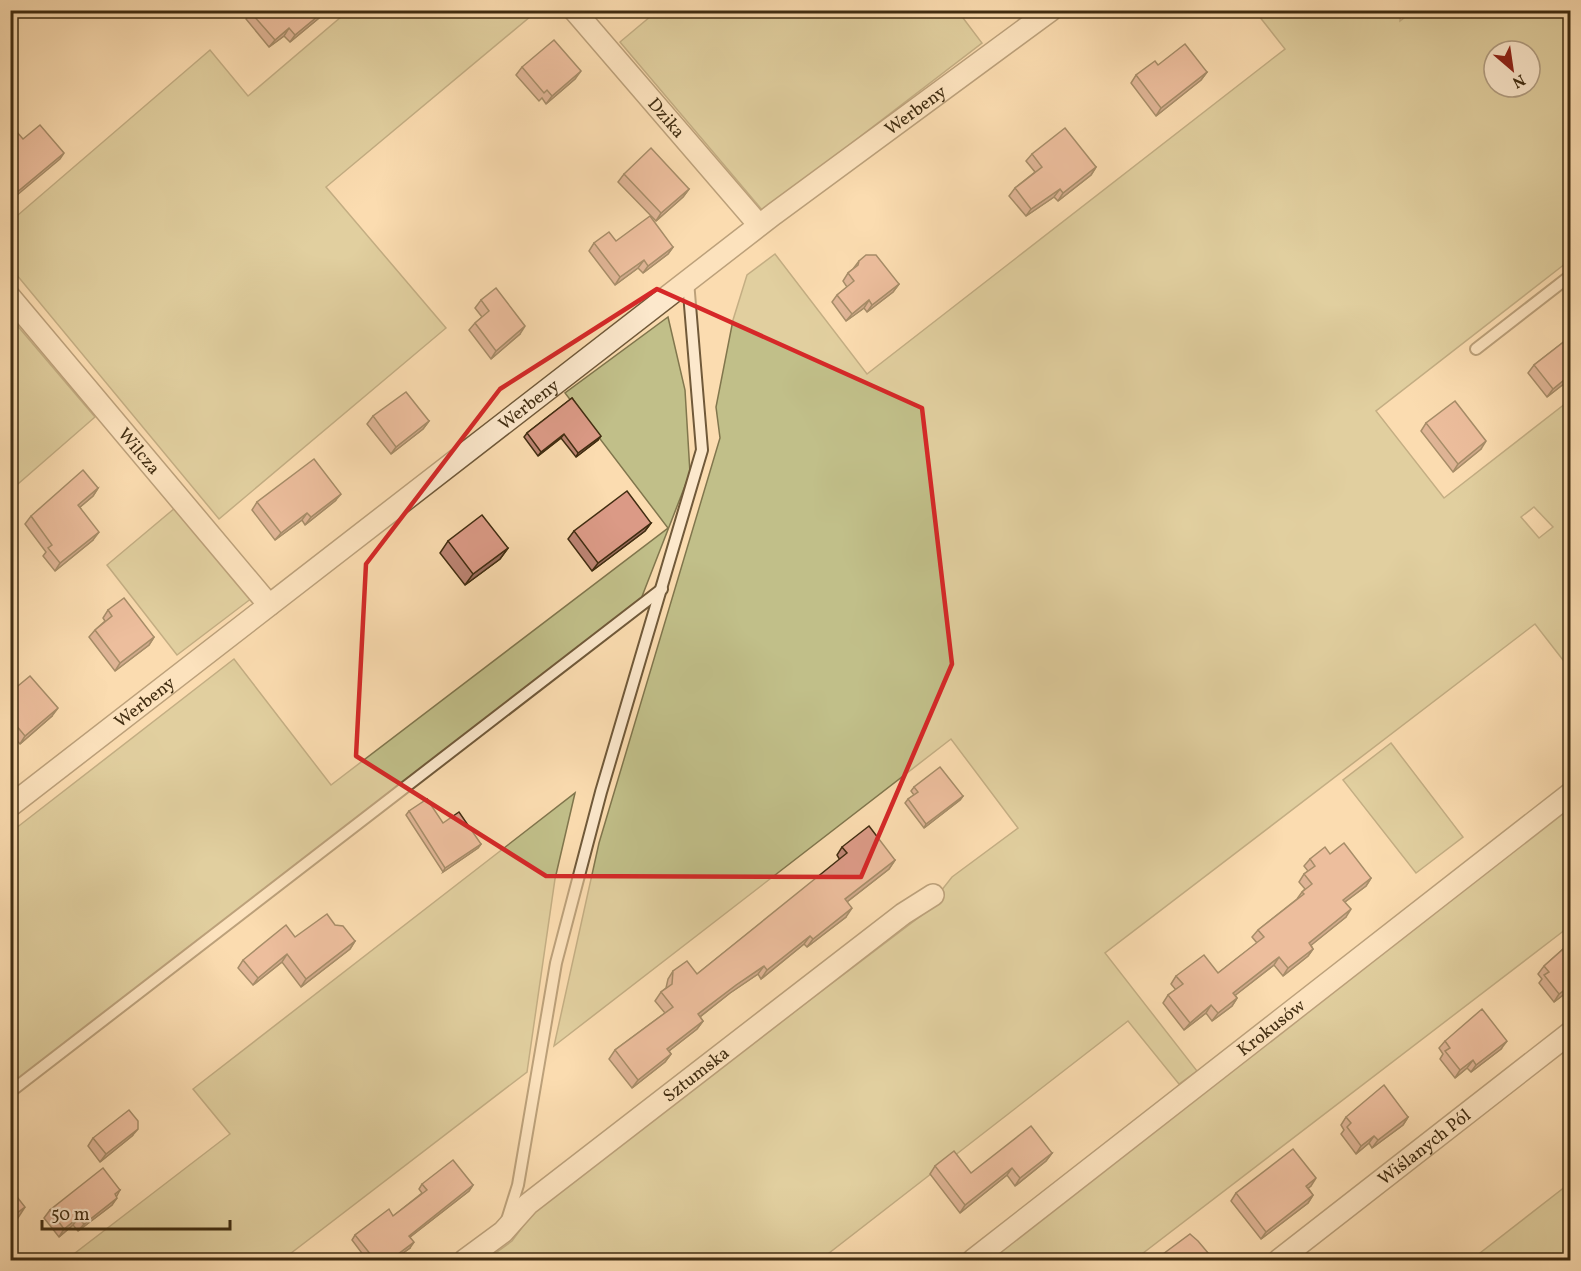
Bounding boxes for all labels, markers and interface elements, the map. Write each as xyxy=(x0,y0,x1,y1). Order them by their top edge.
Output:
north arrow xyxy=(1482,39,1542,99)
text: N xyxy=(1508,68,1529,93)
street label: Werbeny xyxy=(880,80,952,142)
street label: Dzika xyxy=(641,93,690,144)
street label: Werbeny xyxy=(494,374,565,437)
street label: Wilcza xyxy=(111,423,165,481)
street label: Werbeny xyxy=(110,671,181,735)
street label: Krokusów xyxy=(1233,994,1311,1063)
street label: Sztumska xyxy=(658,1042,735,1109)
street label: Wiślanych Pól xyxy=(1373,1104,1477,1192)
scale bar xyxy=(42,1193,230,1231)
text: 50 m xyxy=(51,1203,90,1228)

